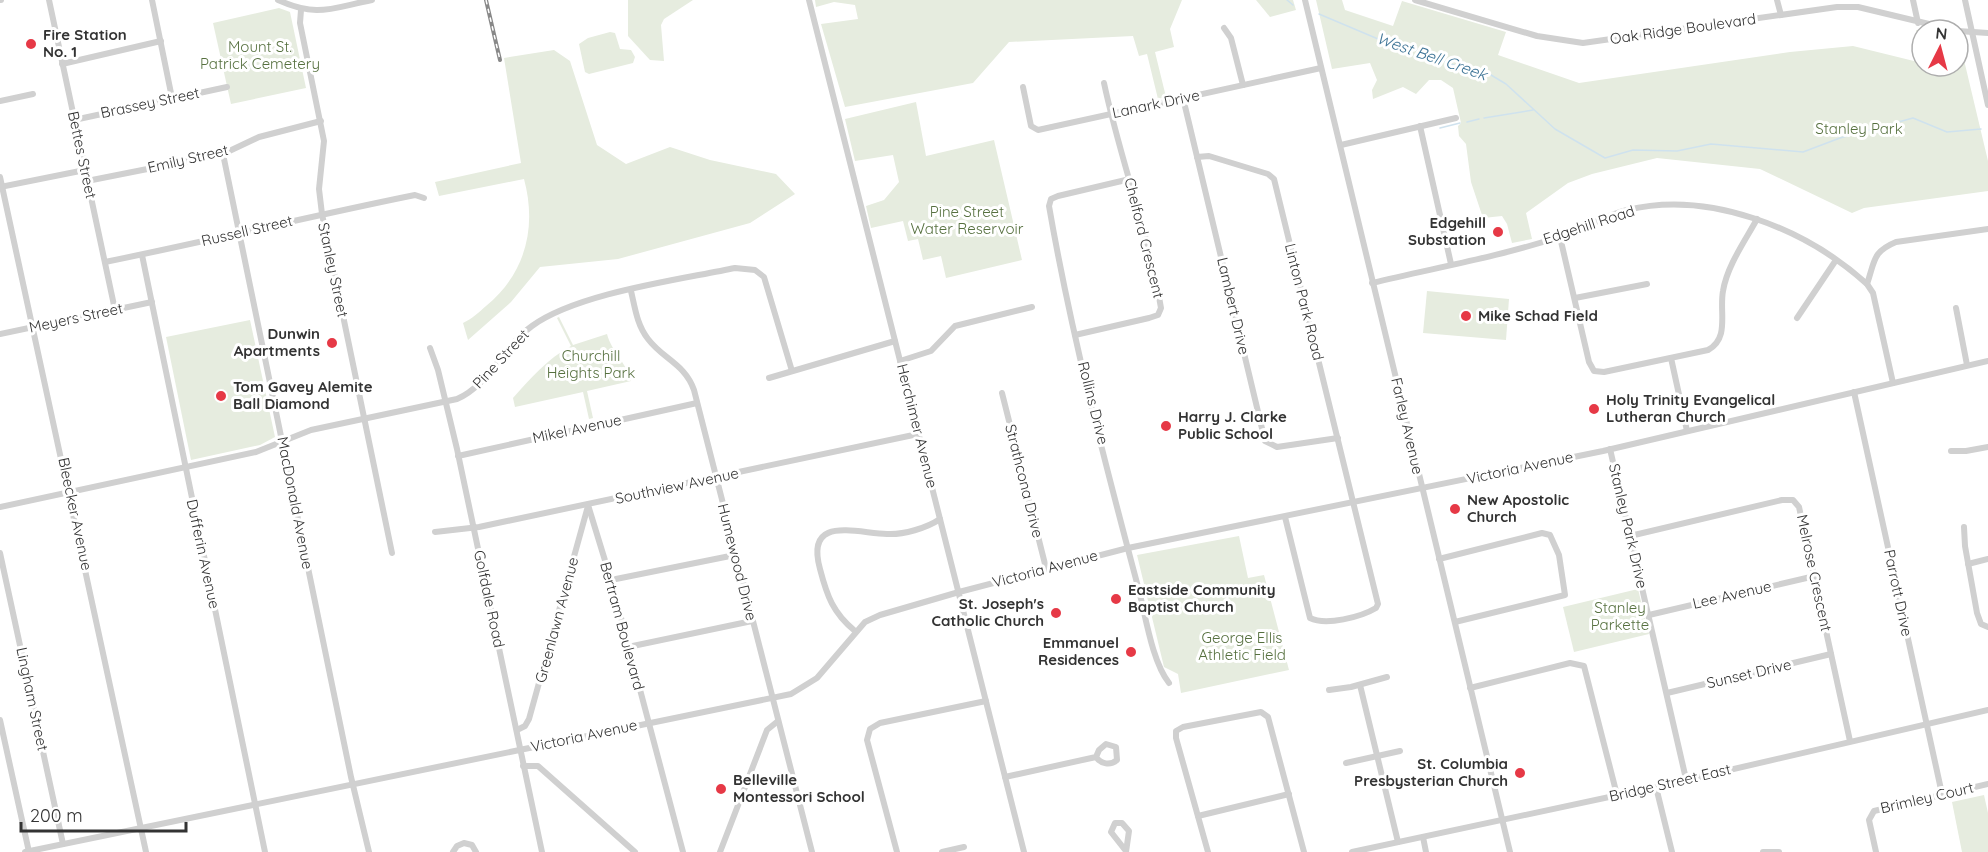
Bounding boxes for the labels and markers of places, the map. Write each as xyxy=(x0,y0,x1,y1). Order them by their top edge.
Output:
place label: Fire Station No. 1 xyxy=(43,25,127,61)
marker: Fire Station No. 1 xyxy=(24,37,38,51)
place label: Edgehill Substation xyxy=(1408,213,1486,249)
marker: Edgehill Substation xyxy=(1491,225,1505,239)
place label: Mike Schad Field xyxy=(1478,306,1598,325)
marker: Mike Schad Field xyxy=(1459,309,1473,323)
place label: Dunwin Apartments xyxy=(234,324,320,360)
marker: Dunwin Apartments xyxy=(325,336,339,350)
place label: Tom Gavey Alemite Ball Diamond xyxy=(233,377,373,413)
marker: Tom Gavey Alemite Ball Diamond xyxy=(214,389,228,403)
place label: Holy Trinity Evangelical Lutheran Church xyxy=(1606,390,1775,426)
marker: Holy Trinity Evangelical Lutheran Church xyxy=(1587,402,1601,416)
place label: Harry J. Clarke Public School xyxy=(1178,407,1287,443)
marker: Harry J. Clarke Public School xyxy=(1159,419,1173,433)
place label: New Apostolic Church xyxy=(1467,490,1569,526)
marker: New Apostolic Church xyxy=(1448,502,1462,516)
place label: Eastside Community Baptist Church xyxy=(1128,580,1276,616)
marker: Eastside Community Baptist Church xyxy=(1109,592,1123,606)
place label: St. Joseph's Catholic Church xyxy=(932,594,1044,630)
marker: St. Joseph's Catholic Church xyxy=(1049,606,1063,620)
place label: Emmanuel Residences xyxy=(1038,633,1119,669)
marker: Emmanuel Residences xyxy=(1124,645,1138,659)
place label: St. Columbia Presbysterian Church xyxy=(1354,754,1508,790)
marker: St. Columbia Presbysterian Church xyxy=(1513,766,1527,780)
place label: Belleville Montessori School xyxy=(733,770,865,806)
marker: Belleville Montessori School xyxy=(714,782,728,796)

